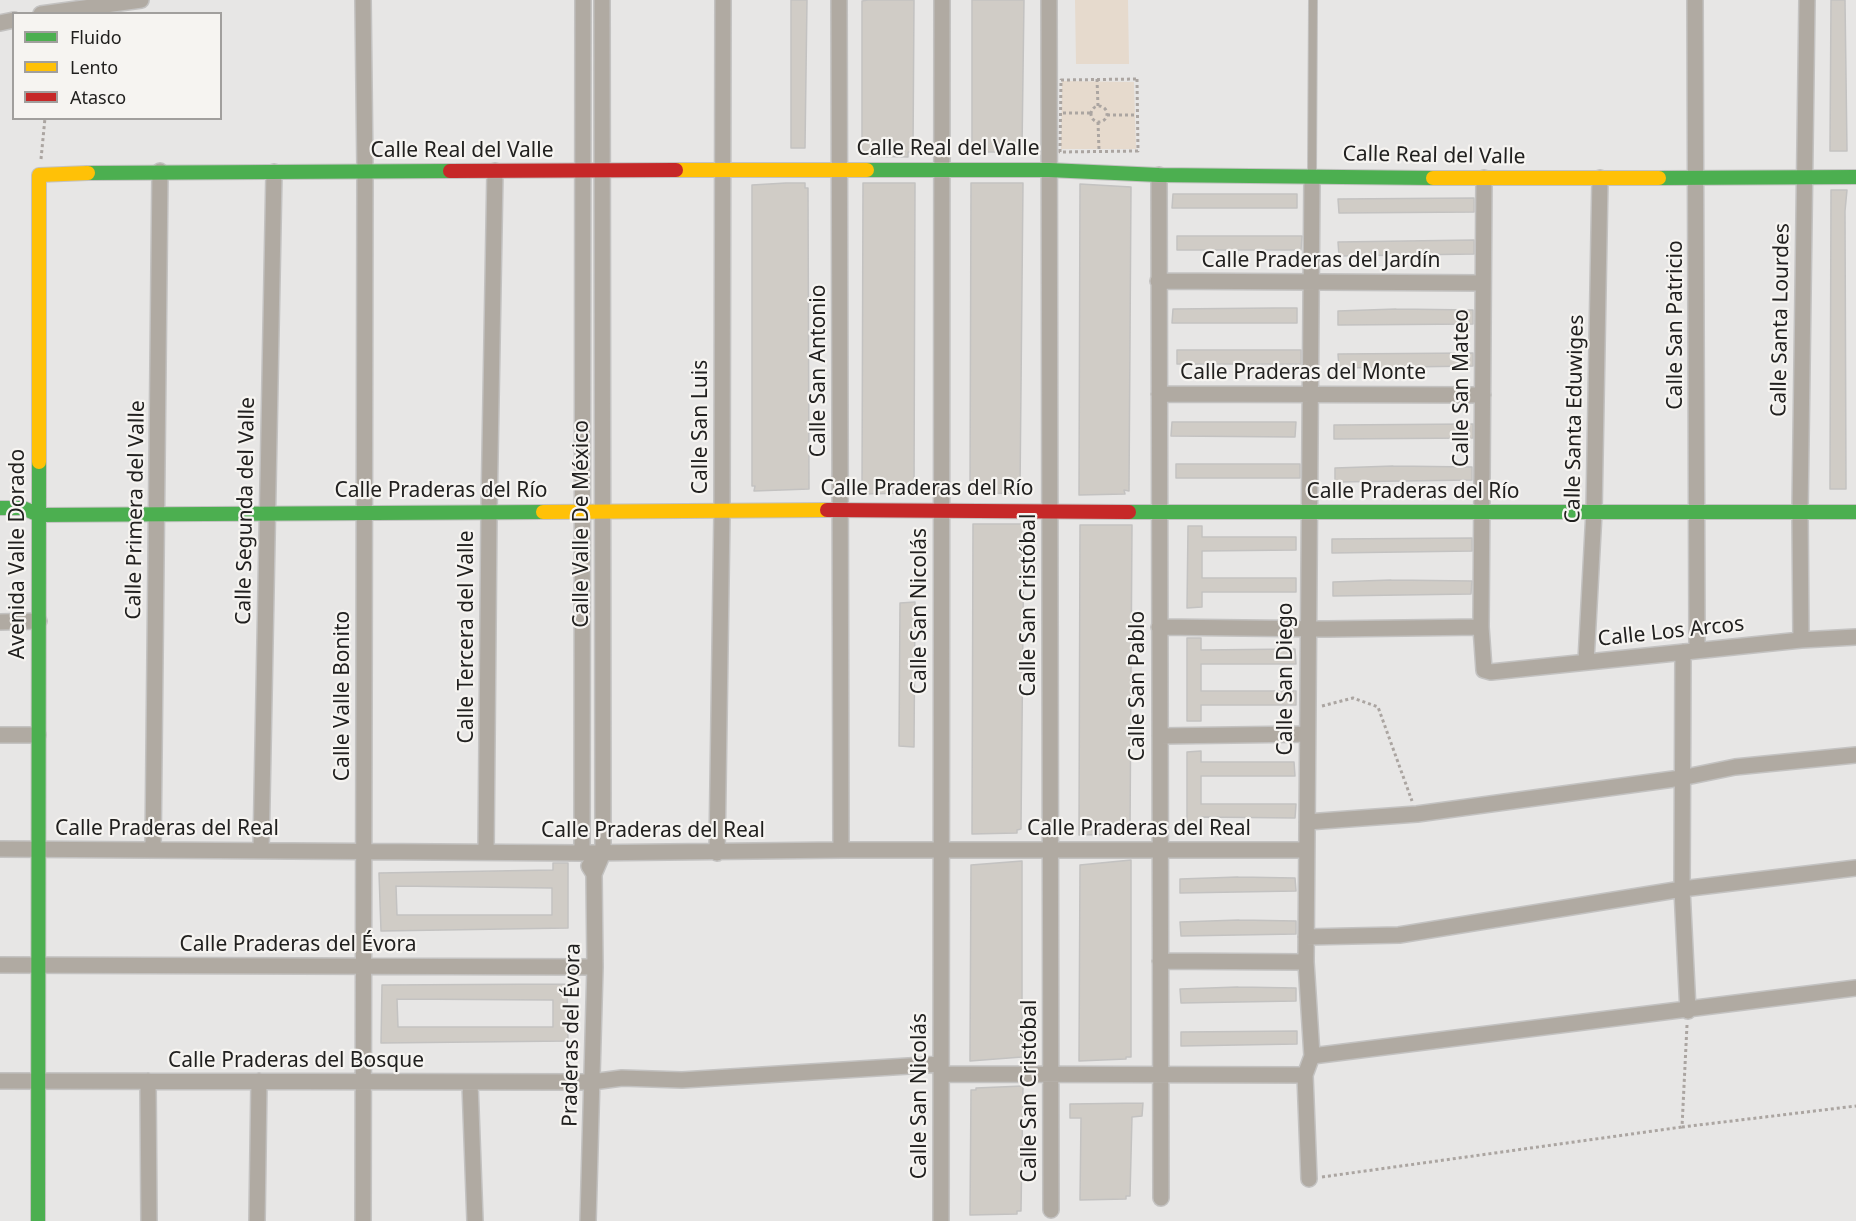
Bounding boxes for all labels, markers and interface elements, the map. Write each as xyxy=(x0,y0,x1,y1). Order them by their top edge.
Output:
legend xyxy=(12,12,222,120)
text: Fluido xyxy=(70,25,122,49)
text: Lento xyxy=(70,55,118,79)
text: Atasco xyxy=(70,85,126,109)
street label: Calle Real del Valle xyxy=(856,136,1040,162)
street label: Calle Real del Valle xyxy=(370,138,554,164)
street label: Calle Real del Valle xyxy=(1342,142,1526,170)
street label: Calle Santa Lourdes xyxy=(1767,223,1795,417)
street label: Calle San Patricio xyxy=(1663,240,1689,410)
street label: Calle Praderas del Jardín xyxy=(1202,248,1440,274)
street label: Calle San Antonio xyxy=(806,285,832,457)
street label: Calle San Mateo xyxy=(1449,309,1475,467)
street label: Calle Santa Eduwiges xyxy=(1561,314,1589,524)
street label: Calle San Luis xyxy=(688,360,714,494)
street label: Calle Praderas del Monte xyxy=(1180,360,1426,386)
street label: Calle Segunda del Valle xyxy=(231,397,261,625)
street label: Calle Primera del Valle xyxy=(121,400,151,620)
street label: Calle Valle De México xyxy=(569,420,595,628)
street label: Avenida Valle Dorado xyxy=(5,449,31,659)
street label: Calle Praderas del Río xyxy=(820,476,1034,502)
street label: Calle Praderas del Río xyxy=(334,478,548,504)
street label: Calle Praderas del Río xyxy=(1306,479,1520,505)
street label: Calle San Cristóbal xyxy=(1016,514,1042,696)
street label: Calle San Nicolás xyxy=(907,528,933,694)
street label: Calle Tercera del Valle xyxy=(454,530,480,744)
street label: Calle San Diego xyxy=(1273,602,1299,756)
street label: Calle Valle Bonito xyxy=(330,611,356,781)
street label: Calle San Pablo xyxy=(1125,611,1151,761)
street label: Calle Los Arcos xyxy=(1597,612,1745,652)
street label: Calle Praderas del Real xyxy=(55,816,279,842)
street label: Calle Praderas del Real xyxy=(1027,816,1251,842)
street label: Calle Praderas del Real xyxy=(541,818,765,844)
street label: Calle Praderas del Évora xyxy=(180,932,416,958)
street label: Praderas del Évora xyxy=(558,943,586,1127)
street label: Calle San Cristóbal xyxy=(1017,1000,1043,1182)
street label: Calle San Nicolás xyxy=(907,1013,933,1179)
street label: Calle Praderas del Bosque xyxy=(168,1048,424,1074)

